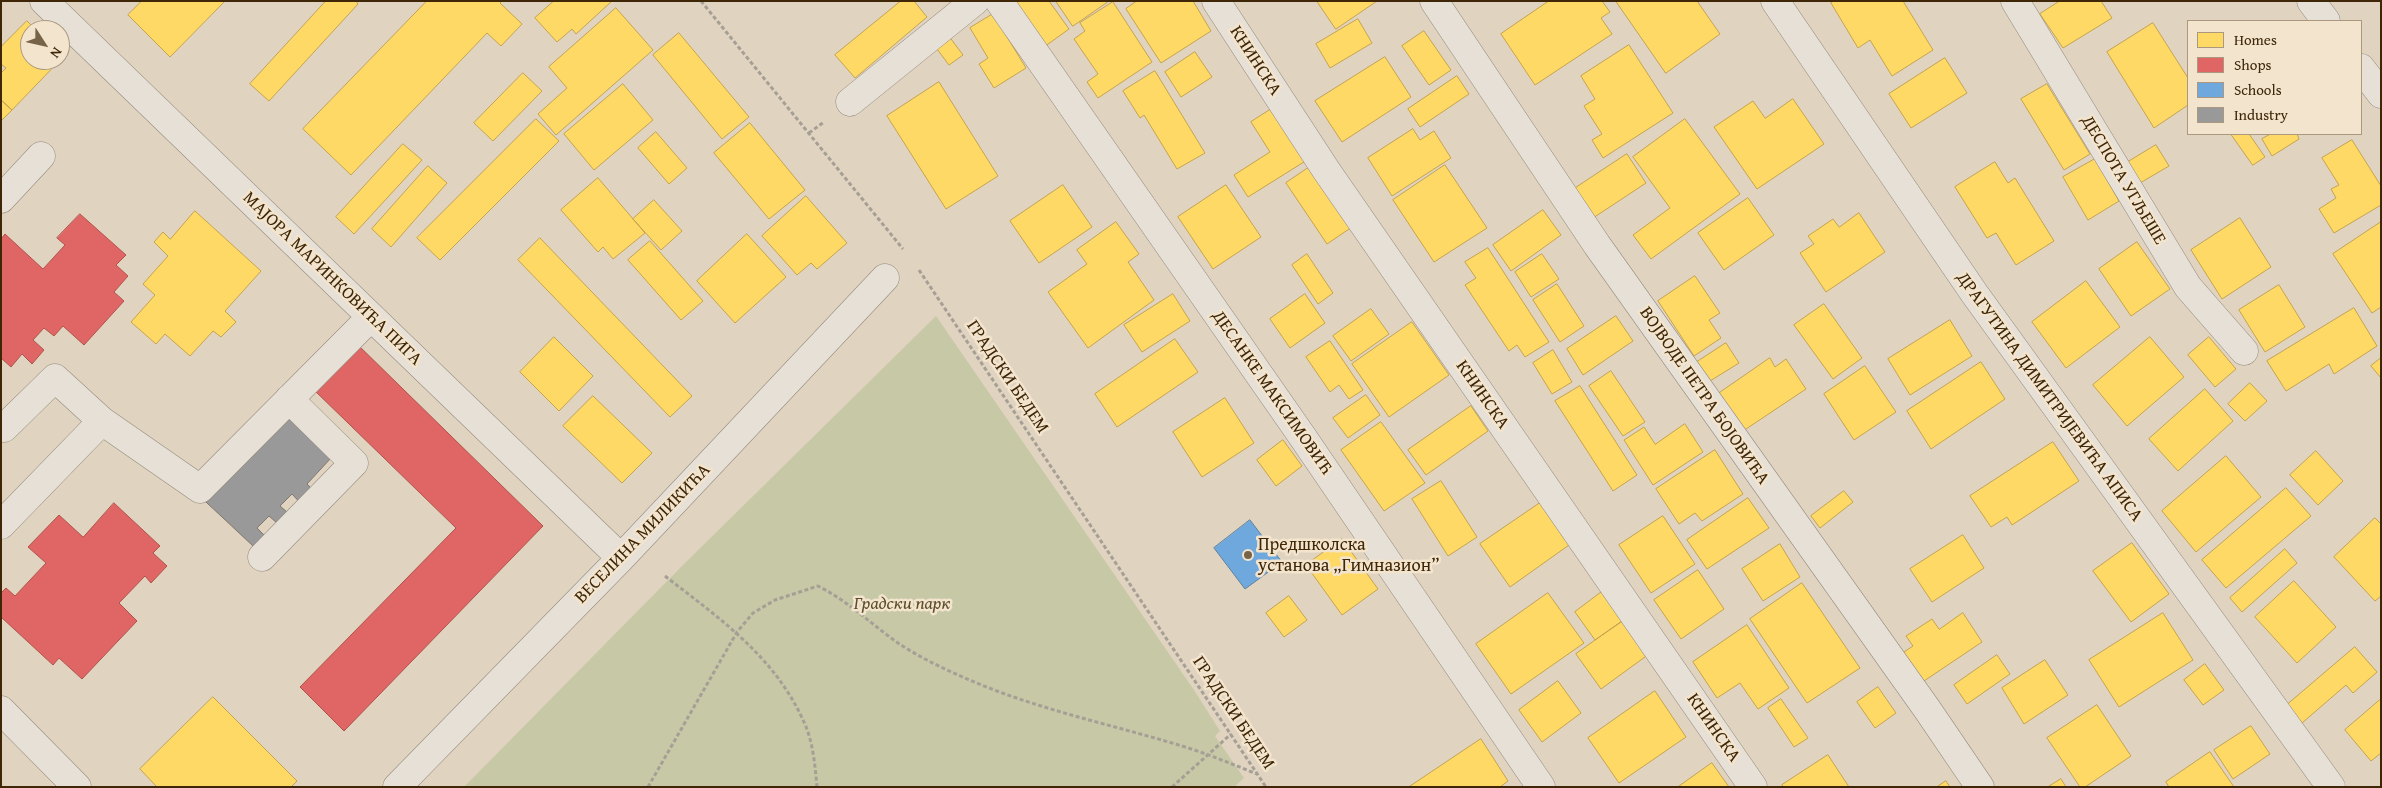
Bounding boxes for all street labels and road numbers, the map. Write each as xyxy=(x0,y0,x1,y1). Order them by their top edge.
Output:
street label: КНИНСКА xyxy=(1224,22,1286,100)
street label: ДЕСПОТА УГЉЕШЕ xyxy=(2076,112,2170,248)
street label: МАЈОРА МАРИНКОВИЋА ПИГА xyxy=(238,188,426,370)
street label: ДРАГУТИНА ДИМИТРИЈЕВИЋА АПИСА xyxy=(1951,268,2147,526)
street label: ВОЈВОДЕ ПЕТРА БОЈОВИЋА xyxy=(1634,303,1774,489)
street label: ДЕСАНКЕ МАКСИМОВИЋ xyxy=(1207,307,1337,479)
street label: ГРАДСКИ БЕДЕМ xyxy=(961,316,1053,438)
street label: КНИНСКА xyxy=(1451,357,1513,433)
street label: ВЕСЕЛИНА МИЛИКИЋА xyxy=(571,460,715,608)
street label: ГРАДСКИ БЕДЕМ xyxy=(1187,652,1279,774)
street label: КНИНСКА xyxy=(1682,690,1744,766)

